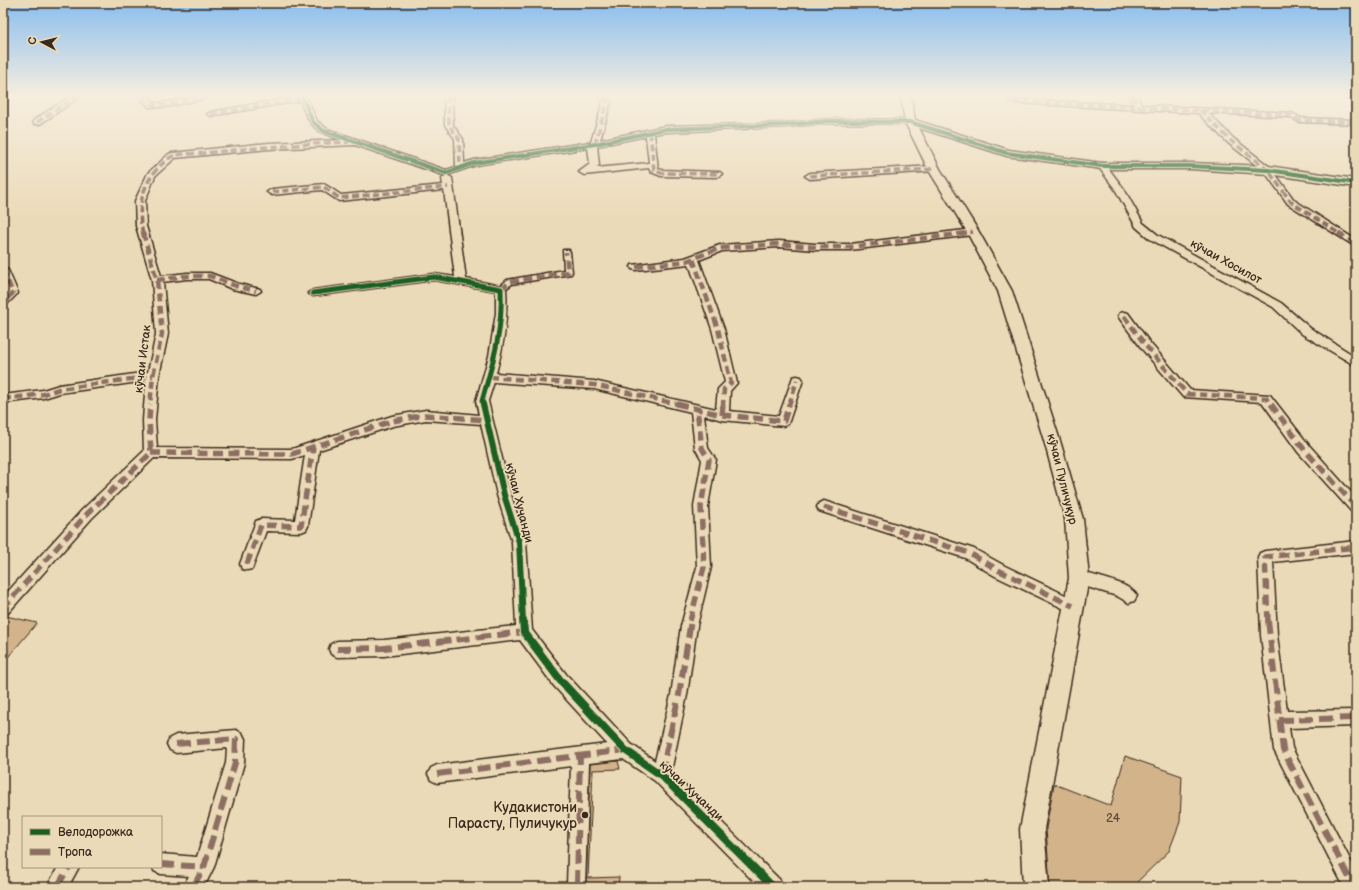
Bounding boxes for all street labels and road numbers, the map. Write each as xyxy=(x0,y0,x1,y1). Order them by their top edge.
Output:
street label: кӯчаи Хосилот xyxy=(1188,236,1265,288)
street label: кӯчаи Истак xyxy=(131,323,155,394)
street label: кӯчаи Пуличуқур xyxy=(1043,432,1081,526)
street label: кӯчаи Хуҷанди xyxy=(502,461,536,545)
street label: кӯчаи Хуҷанди xyxy=(656,758,726,824)

